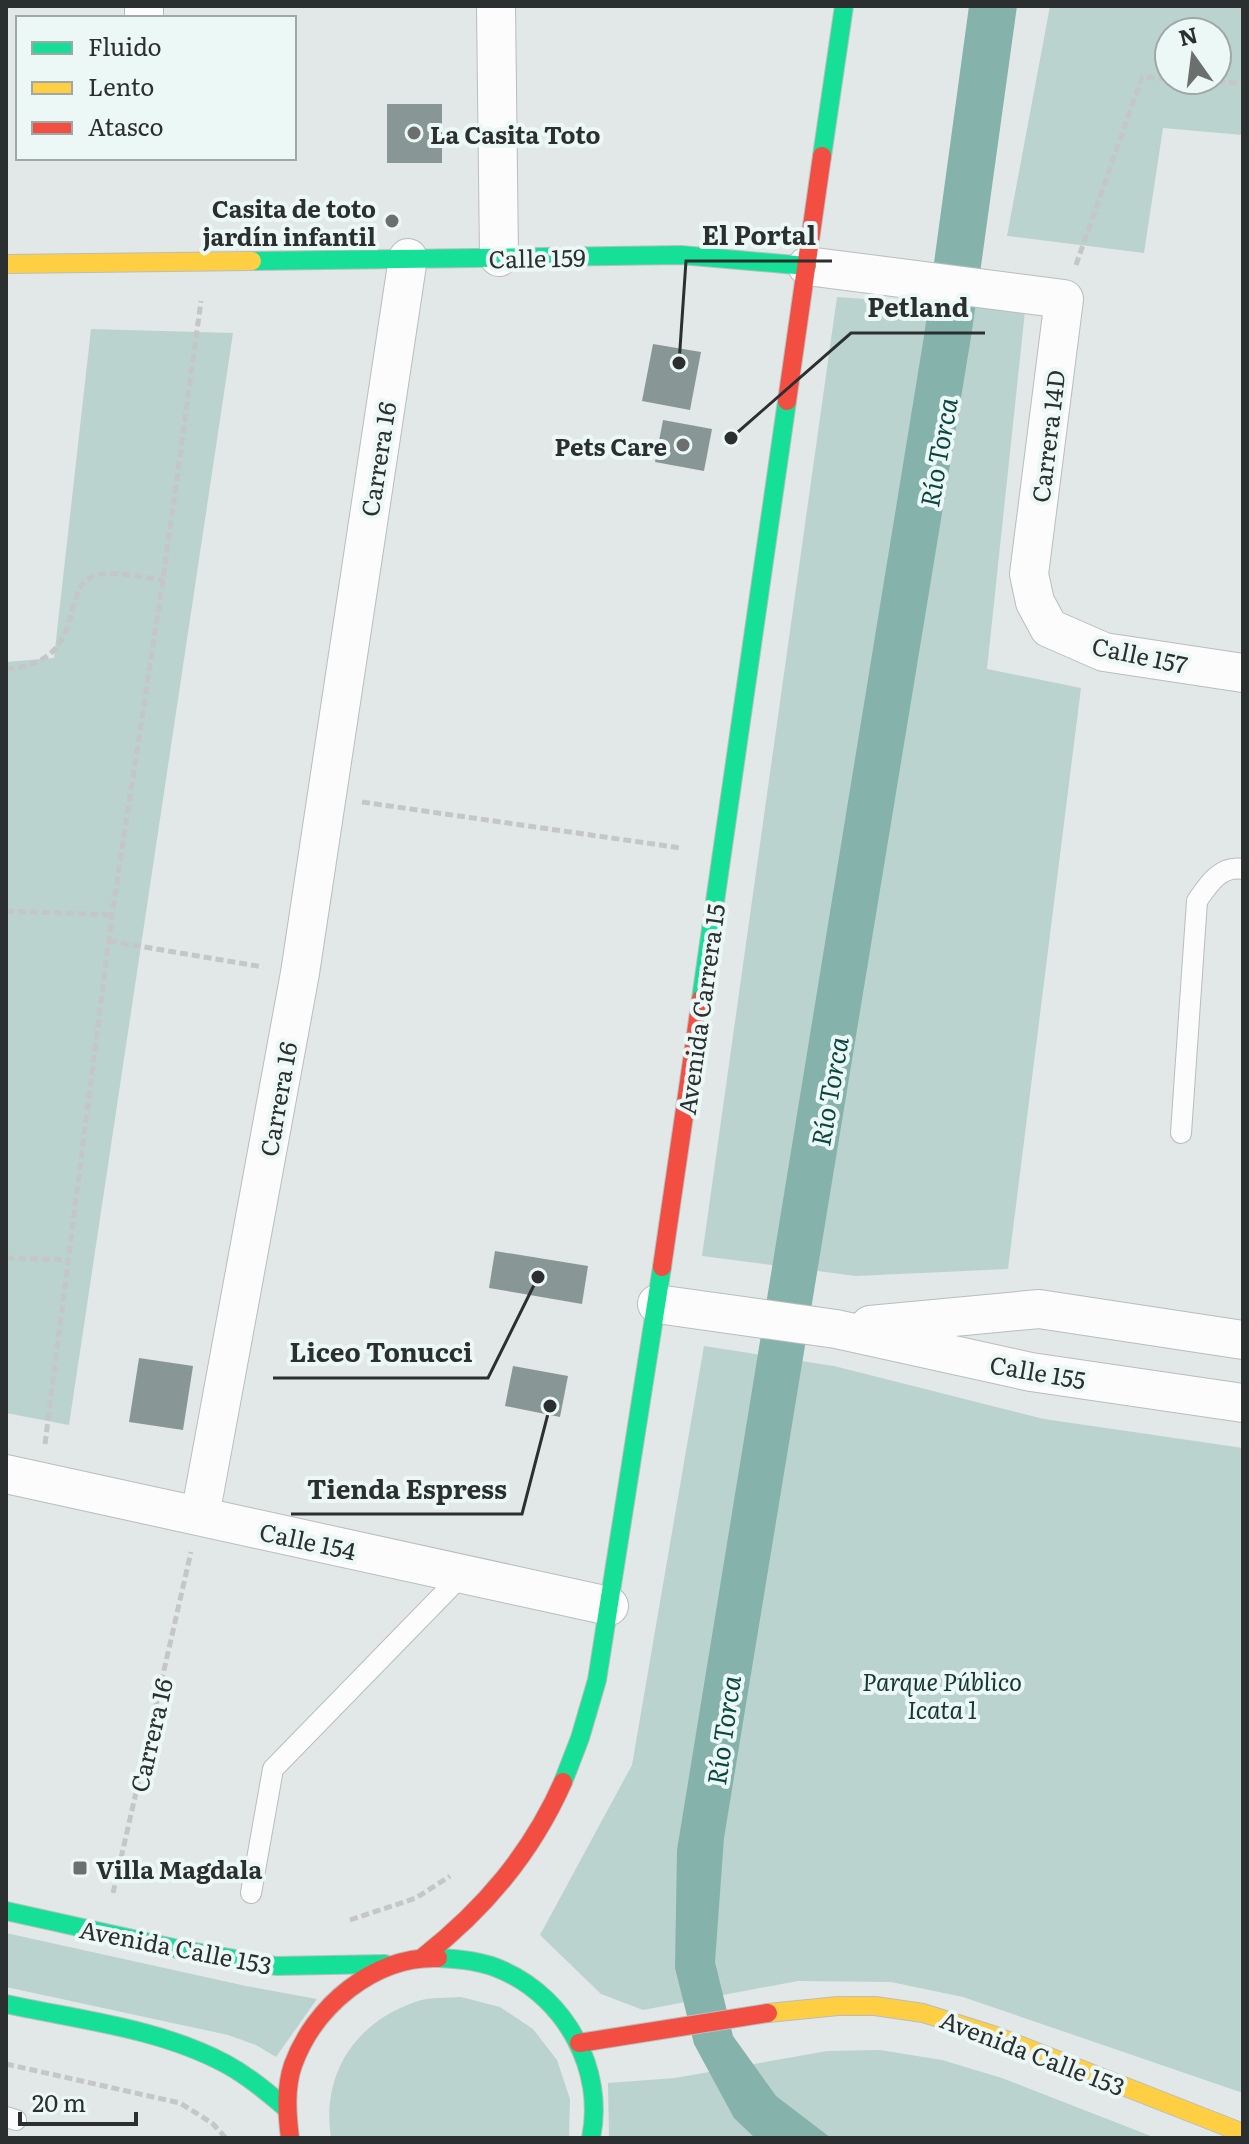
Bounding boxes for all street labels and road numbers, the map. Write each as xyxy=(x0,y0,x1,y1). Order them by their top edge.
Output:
street label: Calle 159 xyxy=(488,239,586,275)
street label: Carrera 14D xyxy=(1022,368,1072,504)
street label: Carrera 16 xyxy=(351,399,403,519)
street label: Calle 157 xyxy=(1089,627,1191,681)
street label: Avenida Carrera 15 xyxy=(668,901,732,1117)
street label: Carrera 16 xyxy=(250,1039,304,1159)
street label: Calle 155 xyxy=(987,1345,1089,1397)
street label: Calle 154 xyxy=(257,1513,359,1567)
street label: Carrera 16 xyxy=(120,1675,180,1795)
street label: Avenida Calle 153 xyxy=(77,1910,275,1982)
street label: Avenida Calle 153 xyxy=(936,2001,1130,2103)

